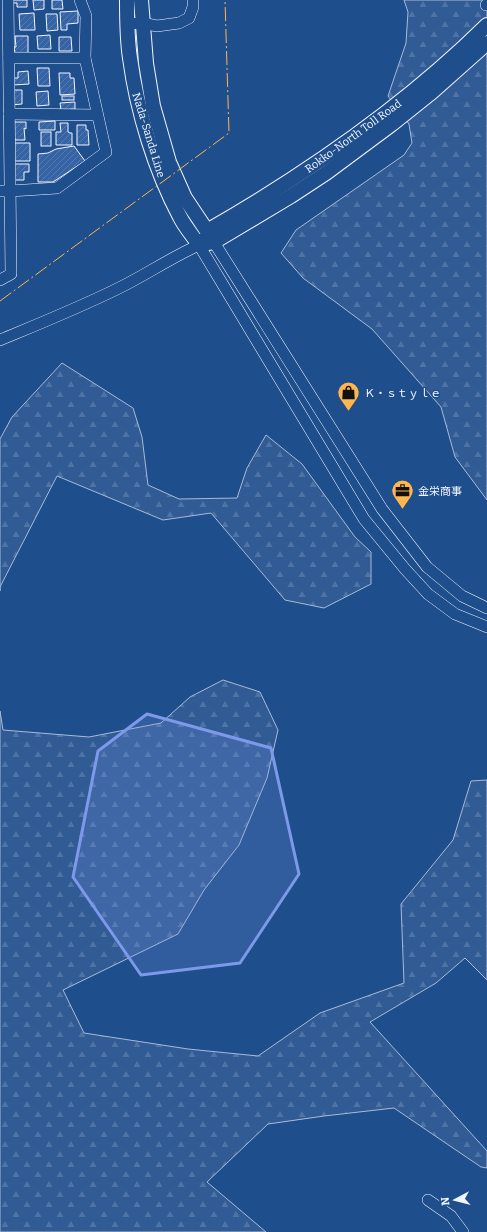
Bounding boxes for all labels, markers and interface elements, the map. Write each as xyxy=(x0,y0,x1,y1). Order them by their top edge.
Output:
street label: Nada-Sanda Line xyxy=(129,91,168,179)
street label: Rokko-North Toll Road xyxy=(303,97,404,176)
shop icon: Ｋ・ｓｔｙｌｅ xyxy=(335,380,361,413)
place label: Ｋ・ｓｔｙｌｅ xyxy=(364,387,441,400)
office icon: 金栄商事 xyxy=(389,478,415,511)
place label: 金栄商事 xyxy=(418,485,462,498)
north arrow xyxy=(435,1180,475,1220)
text: N xyxy=(439,1196,453,1206)

